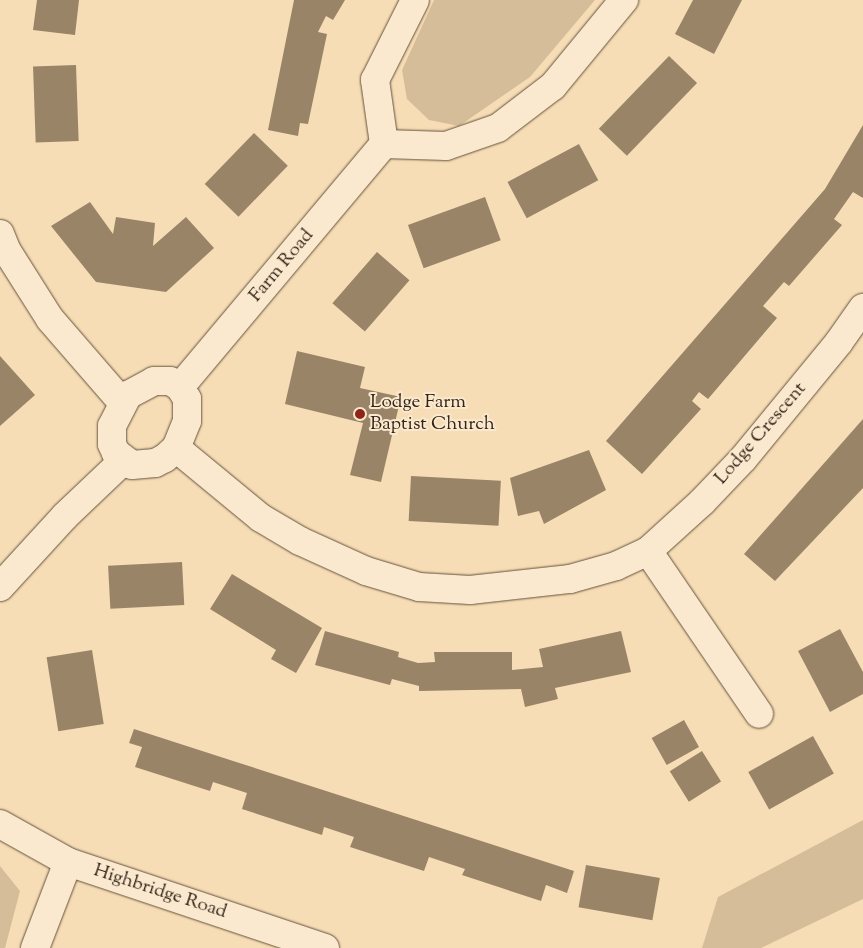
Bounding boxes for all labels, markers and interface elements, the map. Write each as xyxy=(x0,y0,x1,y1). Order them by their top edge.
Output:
street label: Farm Road xyxy=(245,225,319,307)
street label: Lodge Crescent xyxy=(710,378,812,490)
place label: Lodge Farm Baptist Church xyxy=(370,392,495,436)
marker: Lodge Farm Baptist Church xyxy=(354,408,366,420)
street label: Highbridge Road xyxy=(91,860,229,924)

